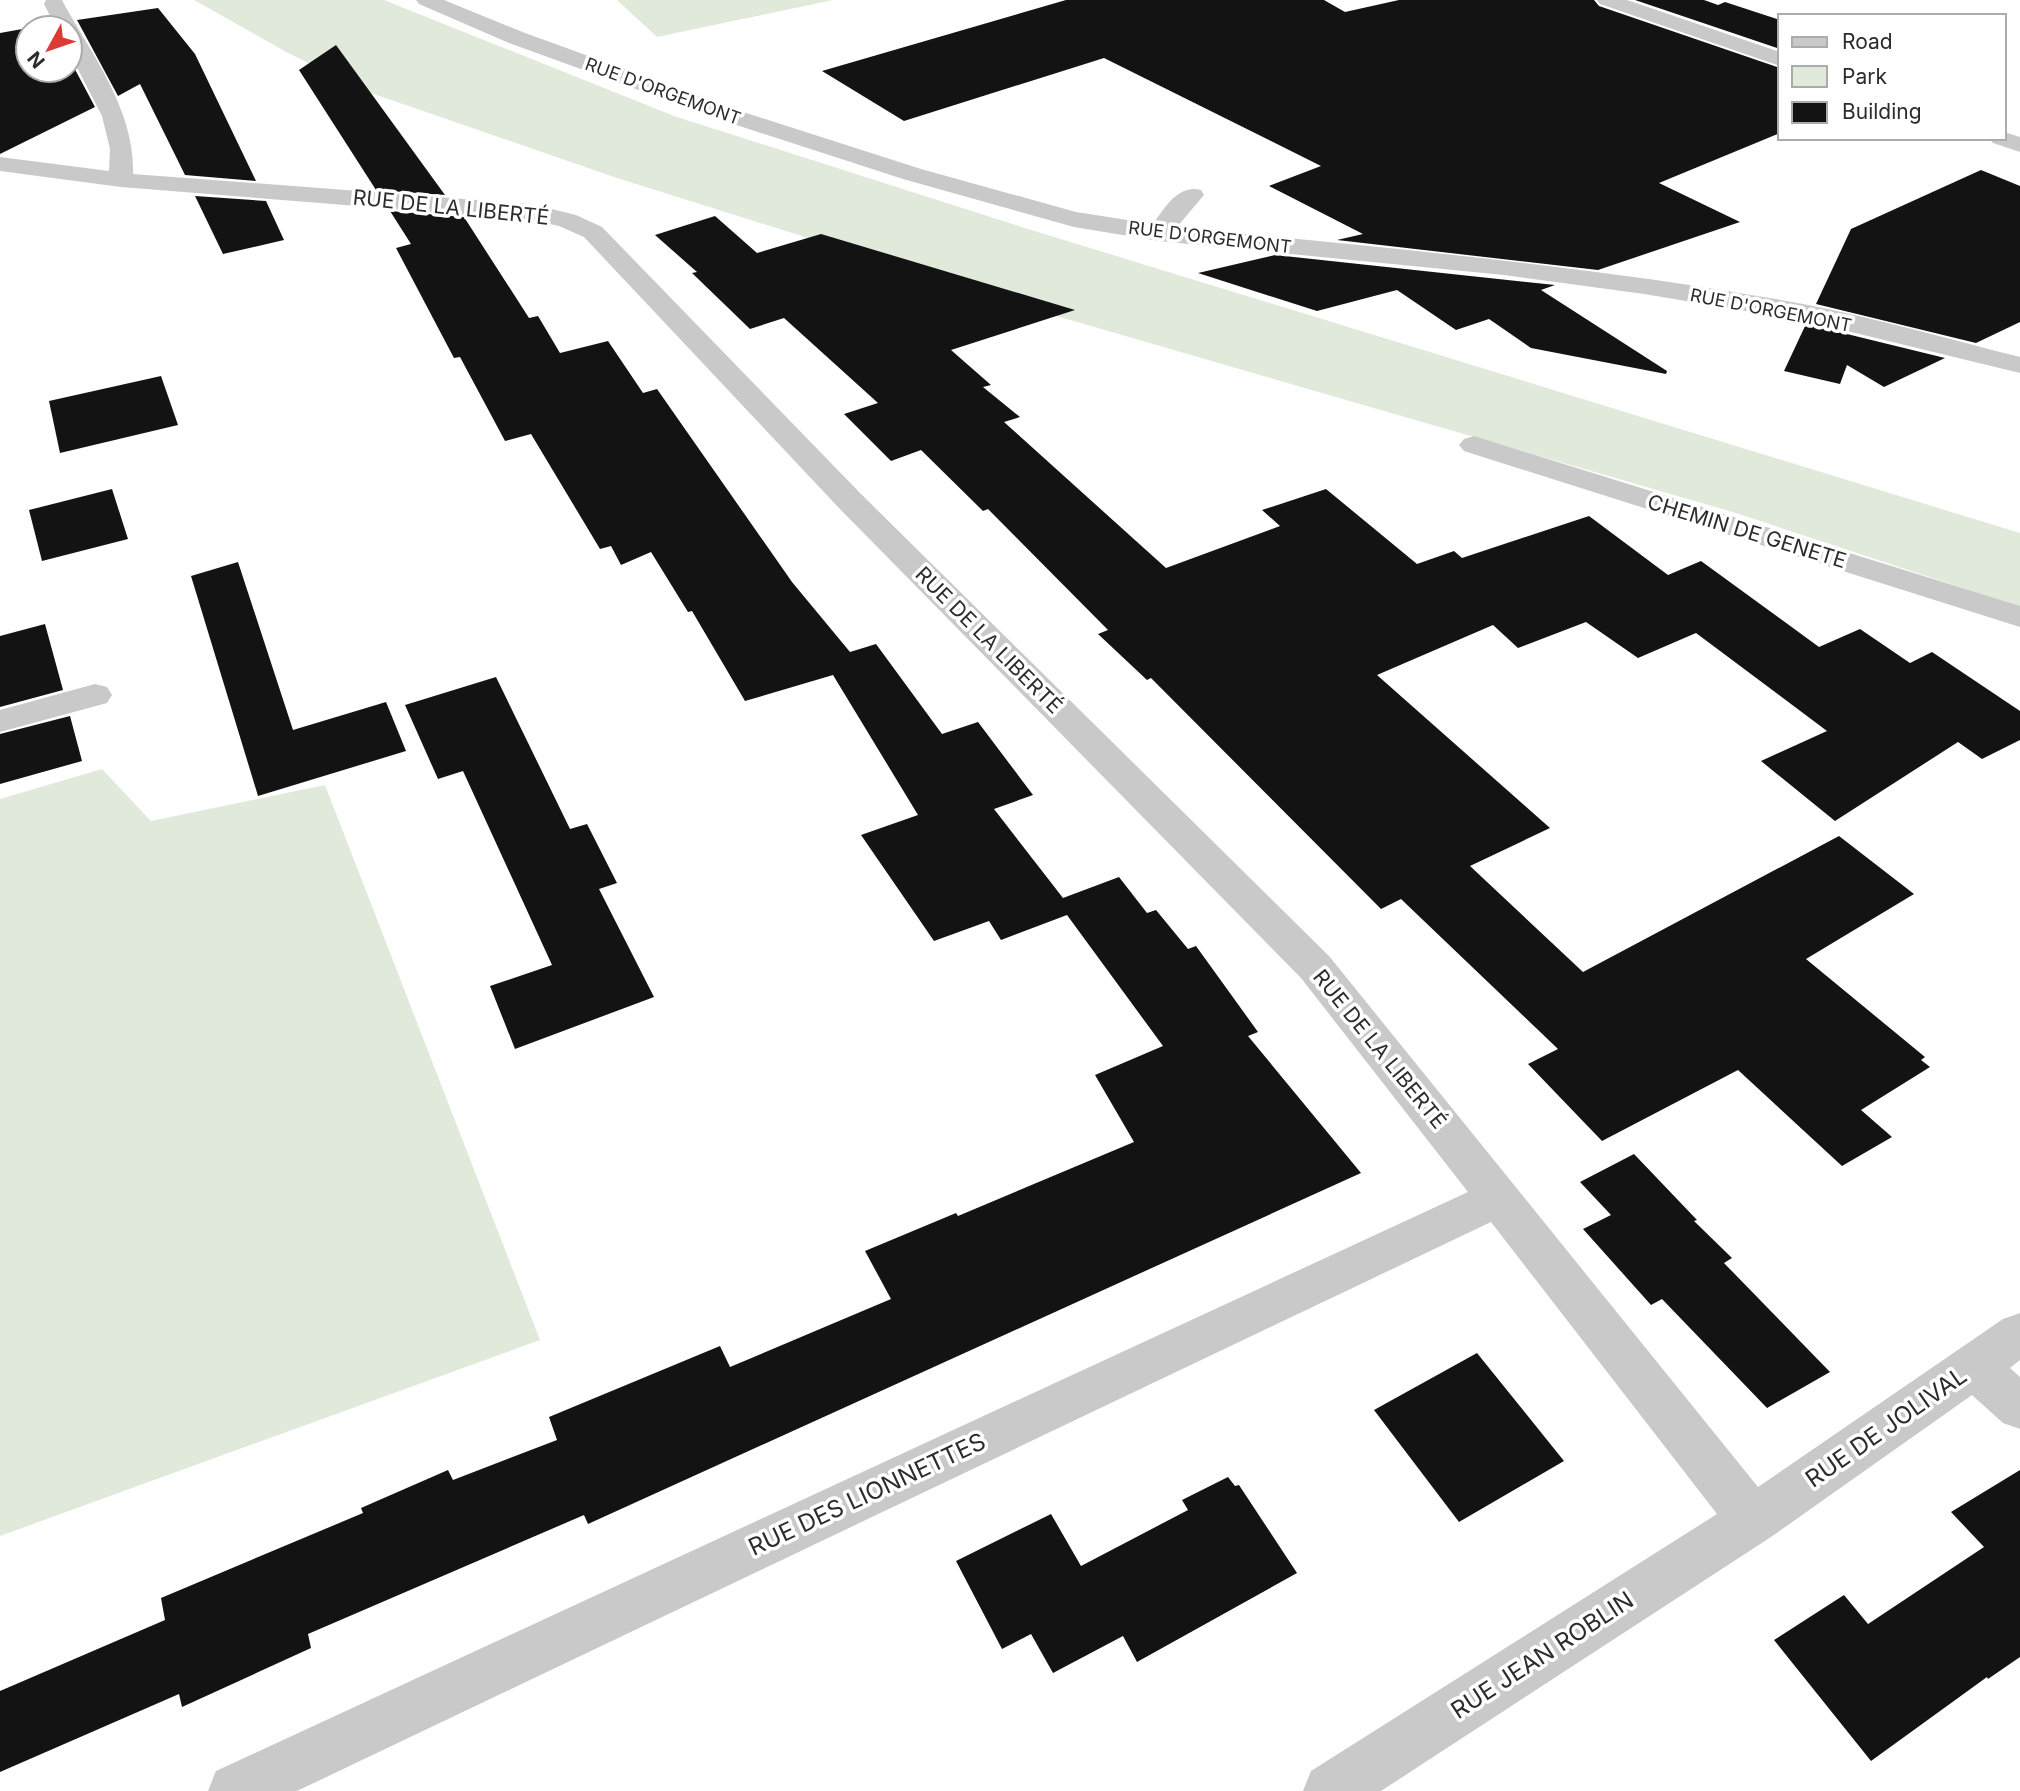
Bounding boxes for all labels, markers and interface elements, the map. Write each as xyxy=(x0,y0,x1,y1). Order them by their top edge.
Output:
north arrow xyxy=(14,14,84,84)
legend xyxy=(1778,14,2006,140)
text: Road xyxy=(1842,29,1893,54)
text: N xyxy=(23,47,50,73)
street label: RUE D'ORGEMONT xyxy=(582,53,744,129)
text: Park xyxy=(1842,64,1887,89)
text: Building xyxy=(1842,99,1922,124)
street label: RUE DE LA LIBERTÉ xyxy=(352,183,550,230)
street label: RUE D'ORGEMONT xyxy=(1127,217,1293,257)
street label: RUE D'ORGEMONT xyxy=(1688,284,1854,336)
street label: CHEMIN DE GENETE xyxy=(1645,489,1849,573)
street label: RUE DE LA LIBERTÉ xyxy=(910,561,1068,719)
street label: RUE DE LA LIBERTÉ xyxy=(1308,964,1453,1133)
street label: RUE DE JOLIVAL xyxy=(1800,1361,1972,1493)
street label: RUE DES LIONNETTES xyxy=(744,1426,990,1562)
street label: RUE JEAN ROBLIN xyxy=(1445,1585,1639,1725)

